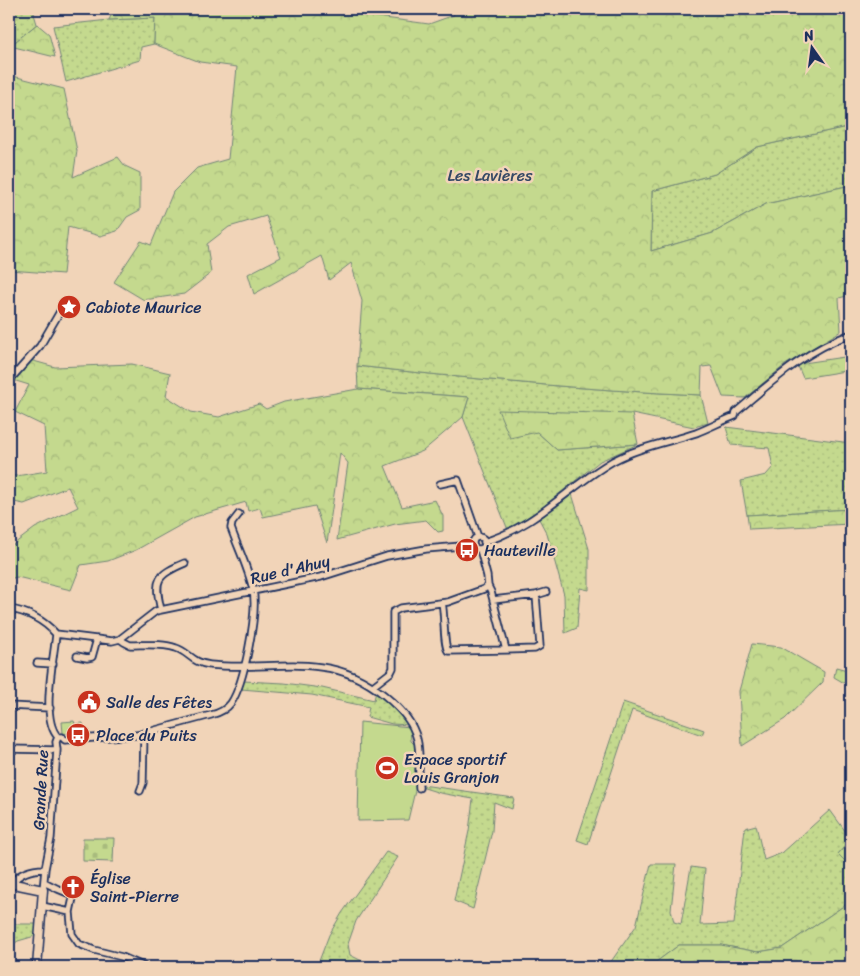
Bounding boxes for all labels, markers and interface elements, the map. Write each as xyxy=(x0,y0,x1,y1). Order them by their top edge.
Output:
north arrow xyxy=(788,22,838,72)
text: N xyxy=(800,22,817,49)
park label: Les Lavières xyxy=(448,161,533,190)
place label: Cabiote Maurice xyxy=(86,293,201,322)
place icon: Cabiote Maurice xyxy=(56,294,82,320)
place label: Hauteville xyxy=(484,536,556,565)
bus stop icon: Hauteville xyxy=(454,537,480,563)
street label: Rue d'Ahuy xyxy=(248,546,333,593)
place label: Salle des Fêtes xyxy=(106,688,212,717)
public building icon: Salle des Fêtes xyxy=(76,689,102,715)
place label: Place du Puits xyxy=(96,721,198,750)
bus stop icon: Place du Puits xyxy=(65,722,91,748)
place label: Espace sportif Louis Granjon xyxy=(404,745,508,792)
street label: Grande Rue xyxy=(24,749,57,831)
sports icon: Espace sportif Louis Granjon xyxy=(374,755,400,781)
place label: Église Saint-Pierre xyxy=(90,864,179,911)
church icon: Église Saint-Pierre xyxy=(60,874,86,900)

